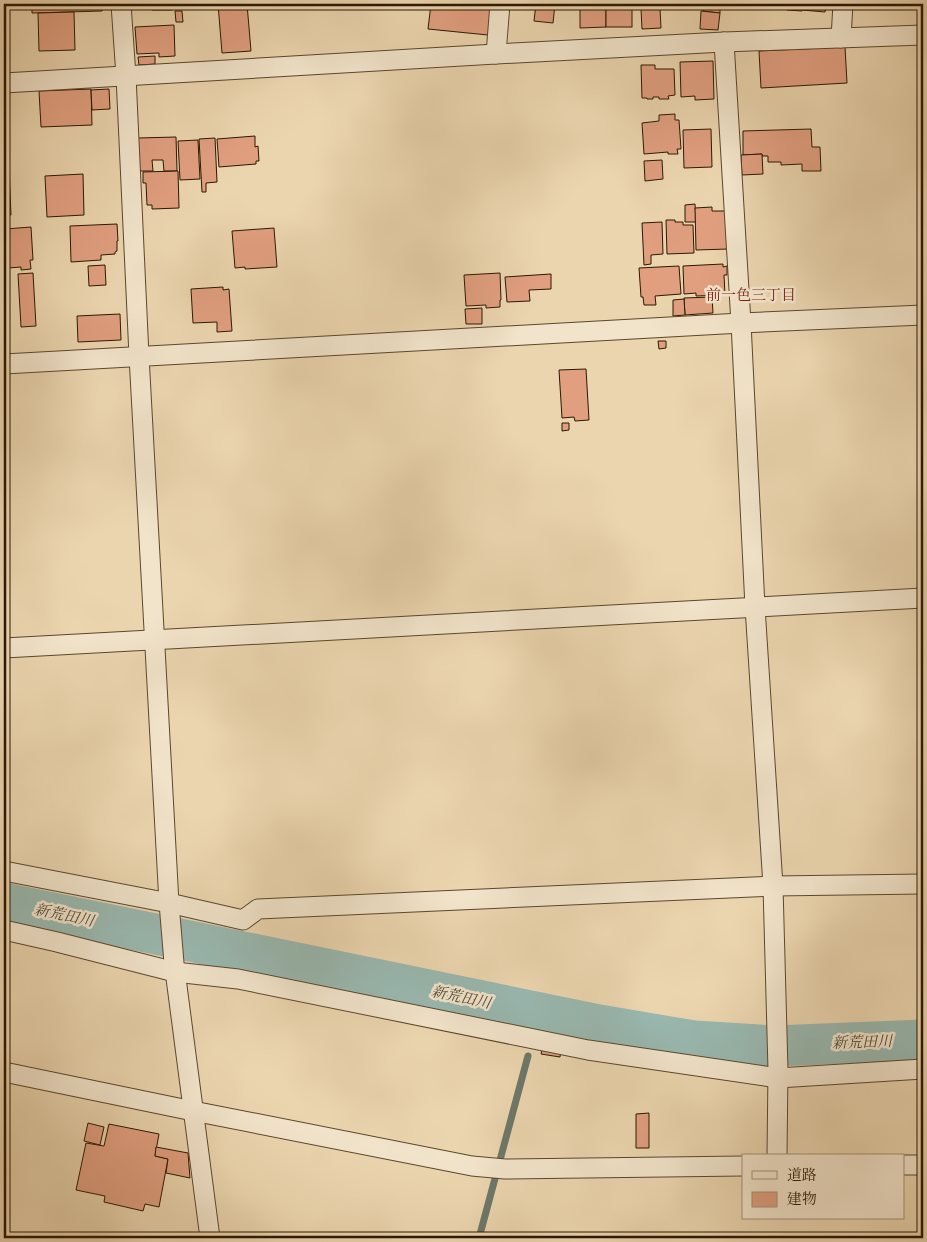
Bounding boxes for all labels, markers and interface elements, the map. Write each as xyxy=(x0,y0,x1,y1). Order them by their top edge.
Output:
district label: 前一色三丁目 xyxy=(706,286,796,305)
water label: 新荒田川 xyxy=(33,900,97,931)
water label: 新荒田川 xyxy=(430,982,494,1013)
water label: 新荒田川 xyxy=(832,1032,894,1053)
legend xyxy=(742,1154,904,1220)
text: 道路 xyxy=(787,1166,817,1185)
text: 建物 xyxy=(787,1190,817,1209)

